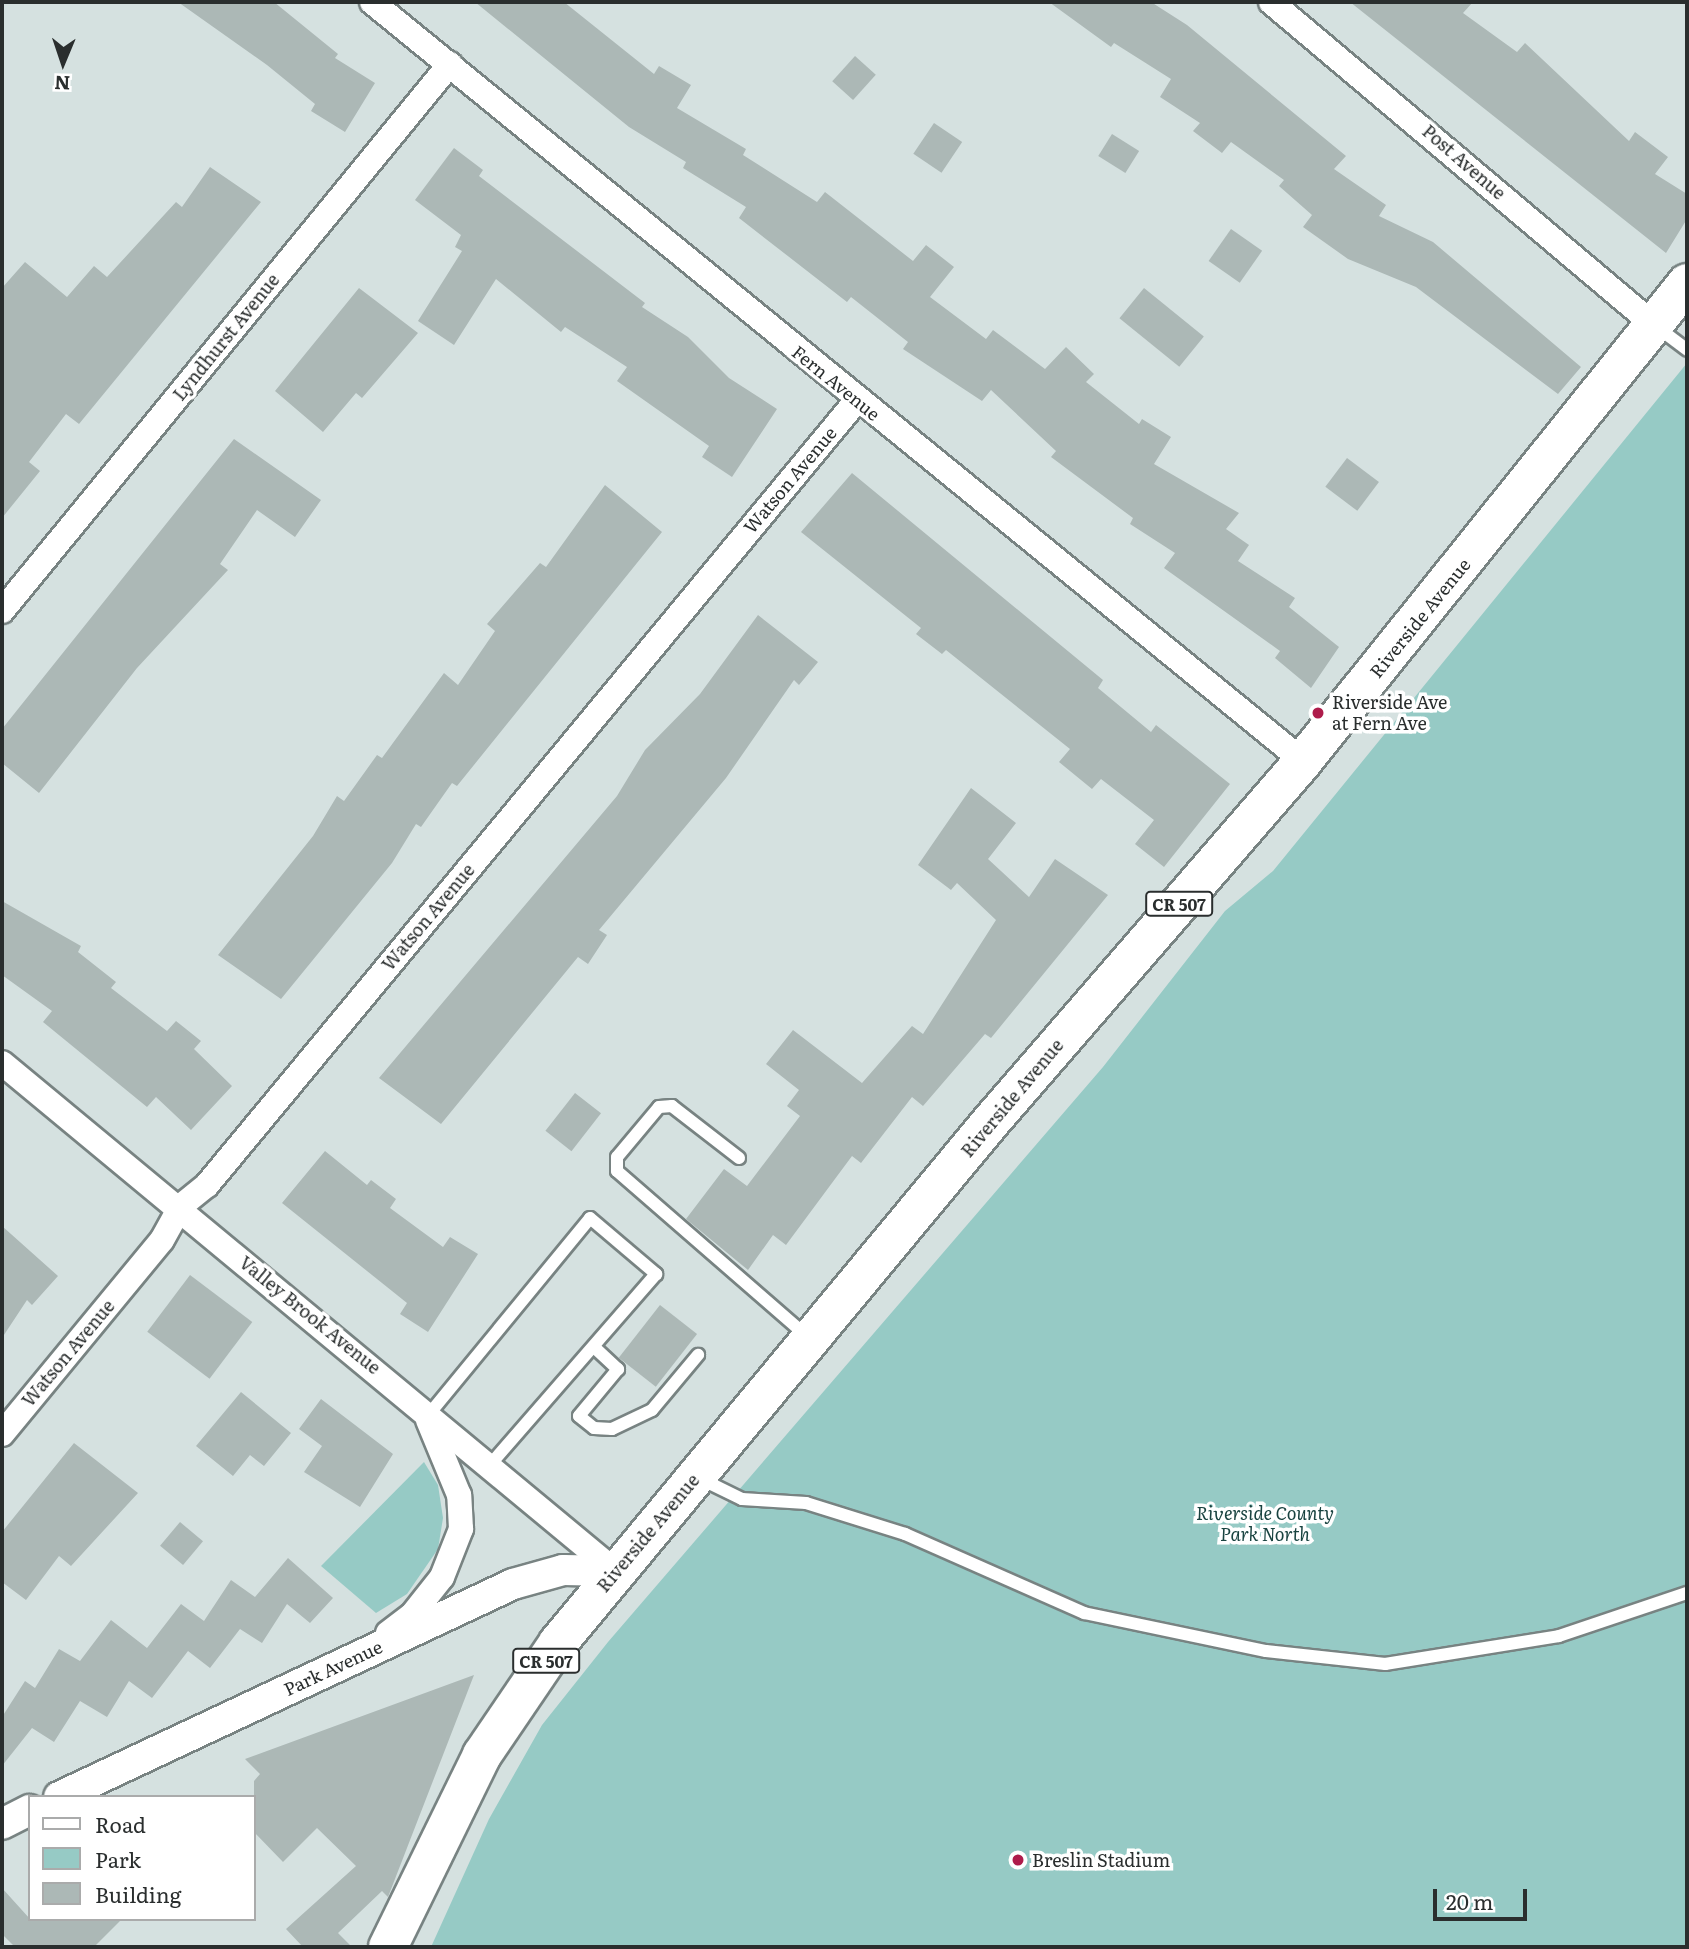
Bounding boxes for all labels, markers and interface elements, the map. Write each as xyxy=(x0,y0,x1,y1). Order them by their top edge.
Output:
north arrow xyxy=(28,28,98,98)
text: N xyxy=(54,70,71,98)
street label: Post Avenue xyxy=(1418,120,1510,204)
street label: Lyndhurst Avenue xyxy=(168,269,284,405)
street label: Fern Avenue xyxy=(788,341,884,425)
street label: Watson Avenue xyxy=(739,422,841,538)
street label: Riverside Avenue xyxy=(1365,554,1475,682)
place label: Riverside Ave at Fern Ave xyxy=(1332,692,1447,734)
marker: Riverside Ave at Fern Ave xyxy=(1310,705,1326,721)
street label: Watson Avenue xyxy=(377,859,479,975)
road number: CR 507 xyxy=(1144,891,1214,916)
street label: Riverside Avenue xyxy=(956,1035,1068,1161)
street label: Valley Brook Avenue xyxy=(235,1251,385,1379)
street label: Watson Avenue xyxy=(17,1295,119,1411)
street label: Riverside Avenue xyxy=(592,1470,704,1596)
park label: Riverside County Park North xyxy=(1196,1503,1334,1546)
street label: Park Avenue xyxy=(280,1636,386,1700)
road number: CR 507 xyxy=(511,1648,581,1674)
legend xyxy=(28,1795,256,1921)
text: Road xyxy=(95,1808,146,1839)
text: Park xyxy=(95,1843,141,1874)
place label: Breslin Stadium xyxy=(1032,1849,1170,1871)
marker: Breslin Stadium xyxy=(1010,1852,1026,1868)
scale bar xyxy=(1437,1876,1532,1920)
text: Building xyxy=(95,1878,181,1909)
text: 20 m xyxy=(1446,1885,1493,1916)

